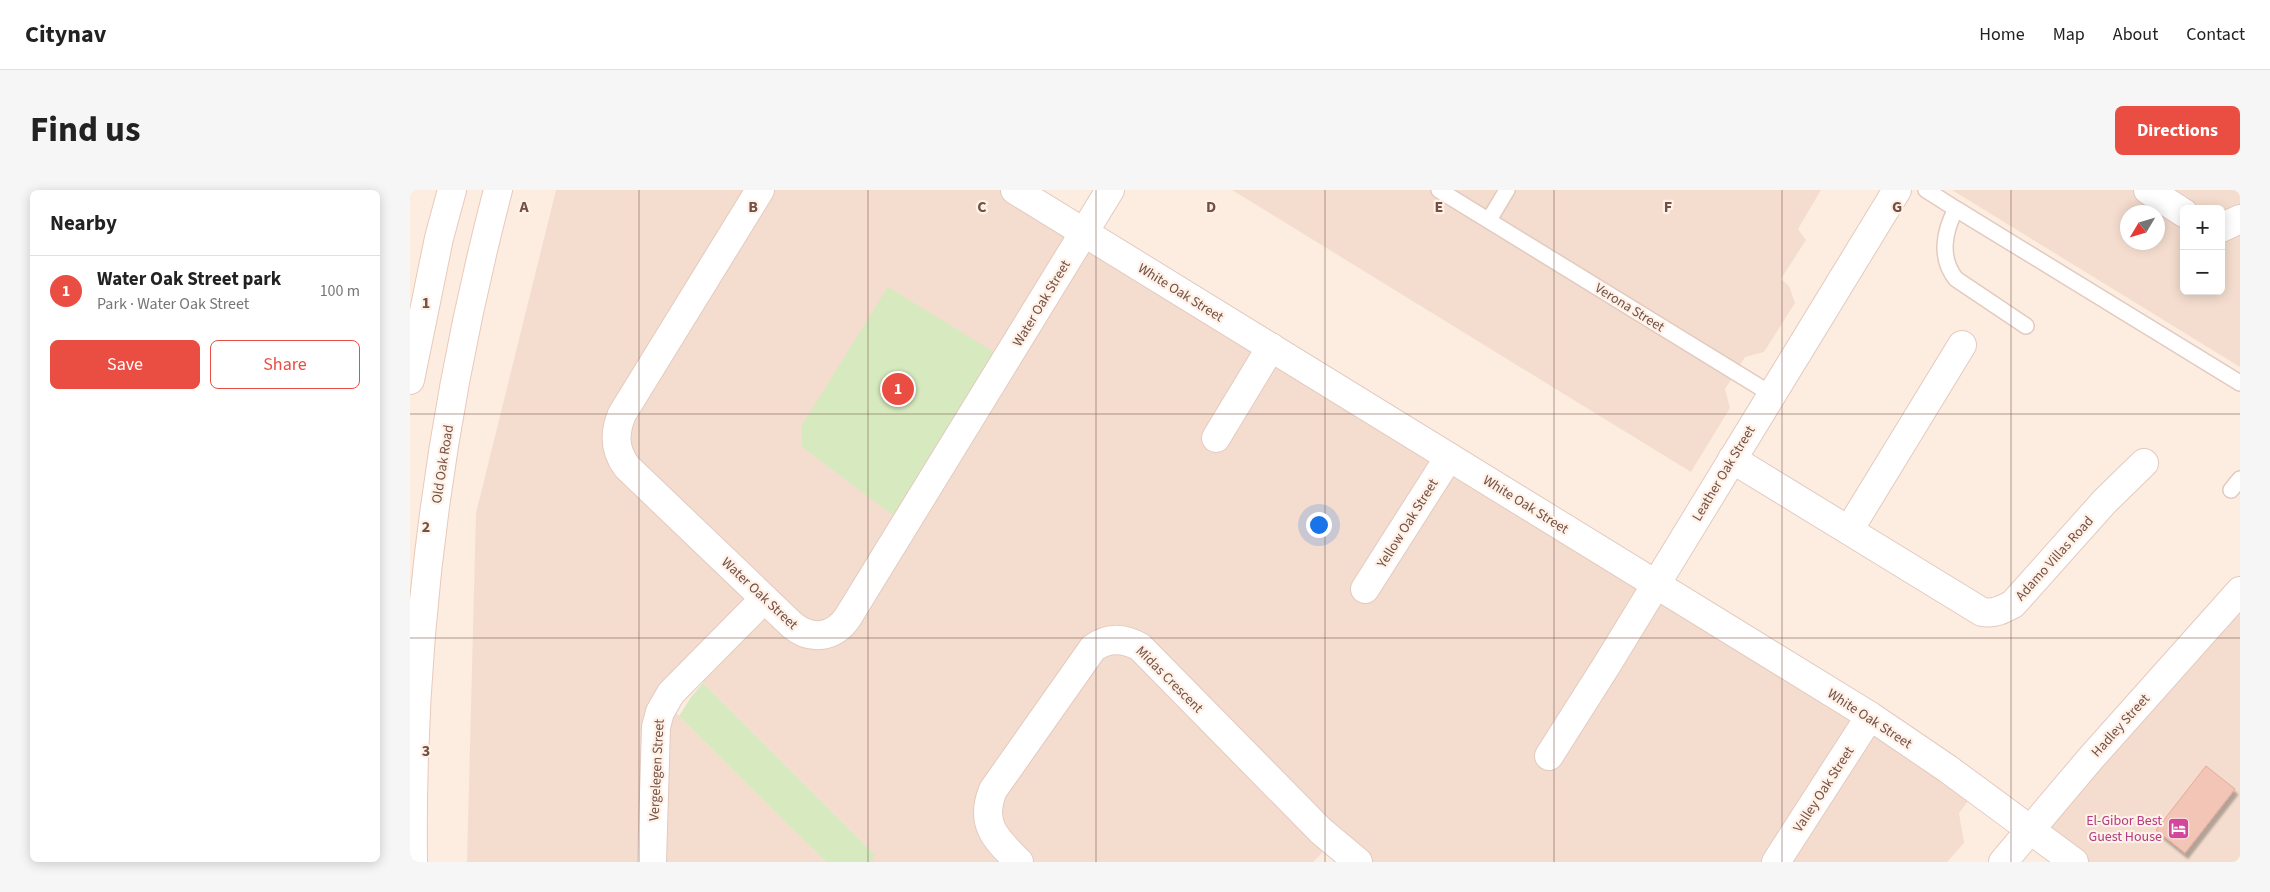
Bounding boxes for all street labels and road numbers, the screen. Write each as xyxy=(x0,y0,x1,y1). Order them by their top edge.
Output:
street label: Water Oak Street xyxy=(1008,256,1076,351)
street label: White Oak Street xyxy=(1134,259,1227,327)
street label: Verona Street xyxy=(1591,278,1668,337)
street label: Leather Oak Street xyxy=(1687,422,1760,525)
street label: Old Oak Road xyxy=(427,423,459,505)
street label: White Oak Street xyxy=(1479,471,1572,539)
street label: Yellow Oak Street xyxy=(1372,475,1443,573)
street label: Adamo Villas Road xyxy=(2011,512,2098,605)
street label: Water Oak Street xyxy=(717,553,802,635)
street label: Midas Crescent xyxy=(1131,642,1208,718)
street label: White Oak Street xyxy=(1823,684,1916,754)
street label: Hadley Street xyxy=(2087,689,2155,762)
street label: Vergelegen Street xyxy=(644,718,670,822)
street label: Valley Oak Street xyxy=(1789,743,1859,836)

